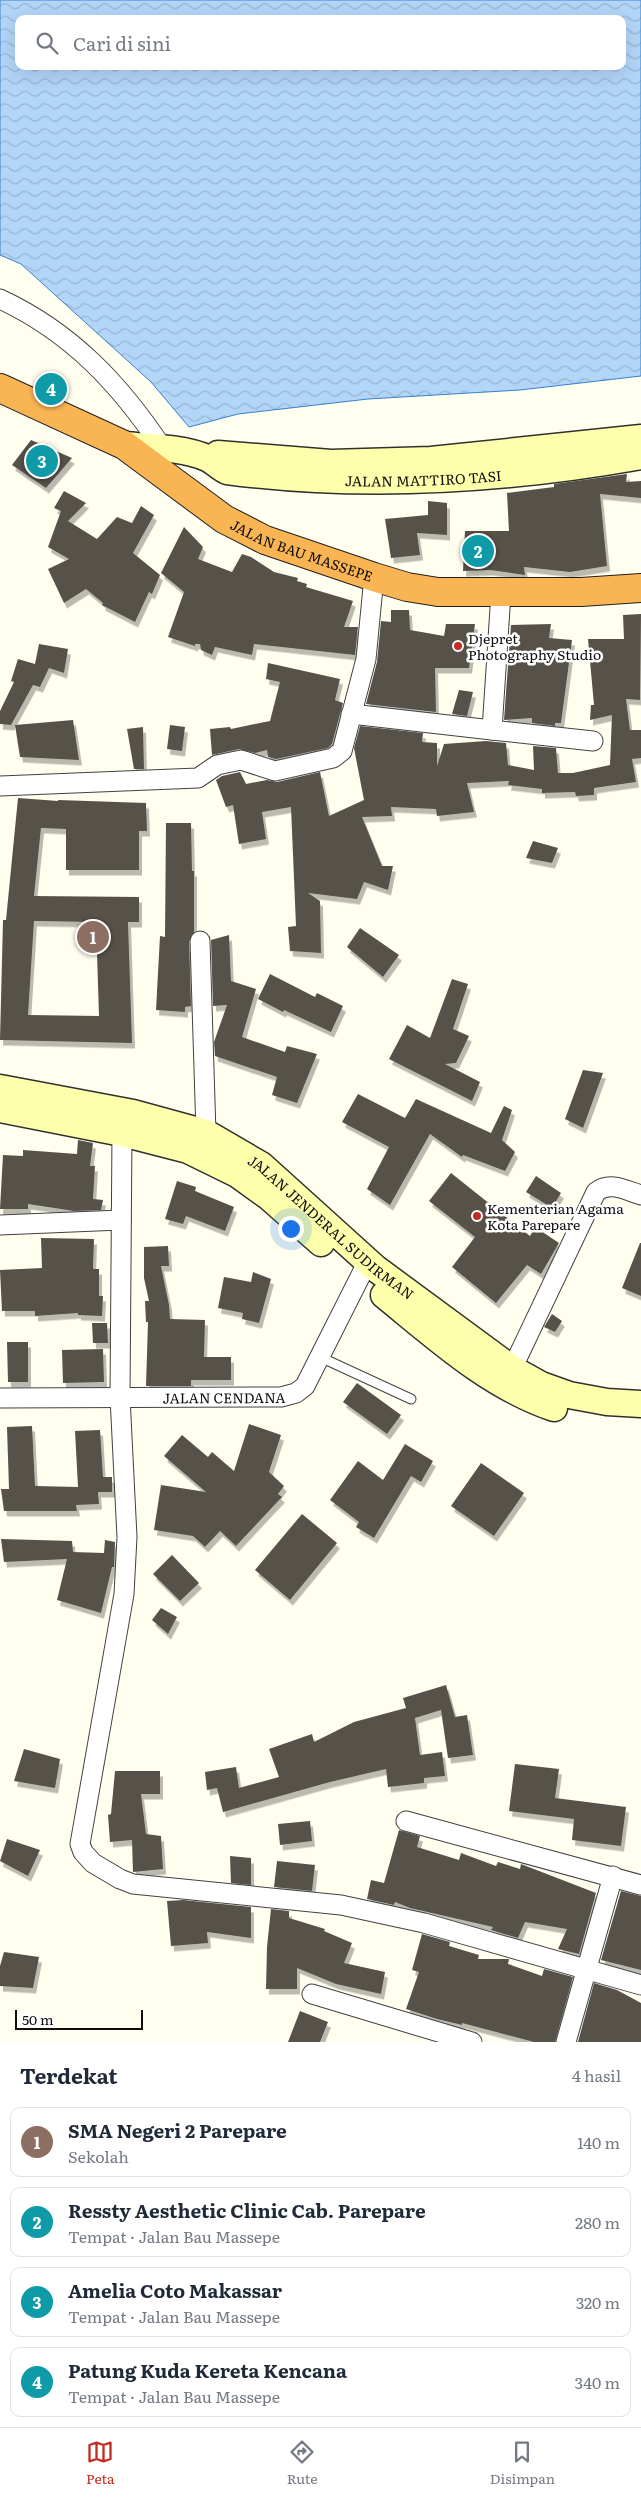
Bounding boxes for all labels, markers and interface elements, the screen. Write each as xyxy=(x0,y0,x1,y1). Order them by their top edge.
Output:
search box xyxy=(15,15,626,70)
icon: search xyxy=(33,29,61,57)
text: Cari di sini xyxy=(73,29,171,57)
pin: 4 xyxy=(35,370,67,408)
pin: 3 xyxy=(26,442,58,480)
street label: JALAN MATTIRO TASI xyxy=(345,465,502,491)
street label: JALAN BAU MASSEPE xyxy=(227,514,376,586)
pin: 2 xyxy=(462,532,494,570)
place label: Djepret Photography Studio xyxy=(468,628,601,664)
marker: Djepret Photography Studio xyxy=(452,640,464,652)
pin: 1 xyxy=(77,918,109,956)
street label: JALAN JENDERAL SUDIRMAN xyxy=(244,1150,418,1304)
place label: Kementerian Agama Kota Parepare xyxy=(487,1198,624,1234)
marker: Kementerian Agama Kota Parepare xyxy=(471,1210,483,1222)
your location xyxy=(278,1216,304,1242)
street label: JALAN CENDANA xyxy=(163,1387,286,1407)
scale bar xyxy=(15,2007,142,2030)
text: 50 m xyxy=(22,2009,54,2029)
text: Terdekat xyxy=(20,2059,118,2090)
text: 4 hasil xyxy=(572,2063,621,2087)
text: SMA Negeri 2 Parepare xyxy=(68,2116,287,2144)
text: 1 xyxy=(34,2130,40,2154)
text: 140 m xyxy=(577,2130,620,2154)
text: Sekolah xyxy=(68,2144,129,2168)
text: Ressty Aesthetic Clinic Cab. Parepare xyxy=(68,2196,426,2224)
text: 2 xyxy=(33,2210,41,2234)
text: 280 m xyxy=(575,2210,620,2234)
text: Tempat · Jalan Bau Massepe xyxy=(68,2224,280,2248)
text: Amelia Coto Makassar xyxy=(68,2276,282,2304)
text: 3 xyxy=(33,2290,41,2314)
text: 320 m xyxy=(576,2290,620,2314)
text: Tempat · Jalan Bau Massepe xyxy=(68,2304,280,2328)
text: Patung Kuda Kereta Kencana xyxy=(68,2356,347,2384)
text: 4 xyxy=(32,2370,42,2394)
text: 340 m xyxy=(575,2370,620,2394)
text: Tempat · Jalan Bau Massepe xyxy=(68,2384,280,2408)
tab: Peta xyxy=(86,2438,115,2488)
tab: Rute xyxy=(287,2438,318,2488)
tab: Disimpan xyxy=(490,2438,555,2488)

